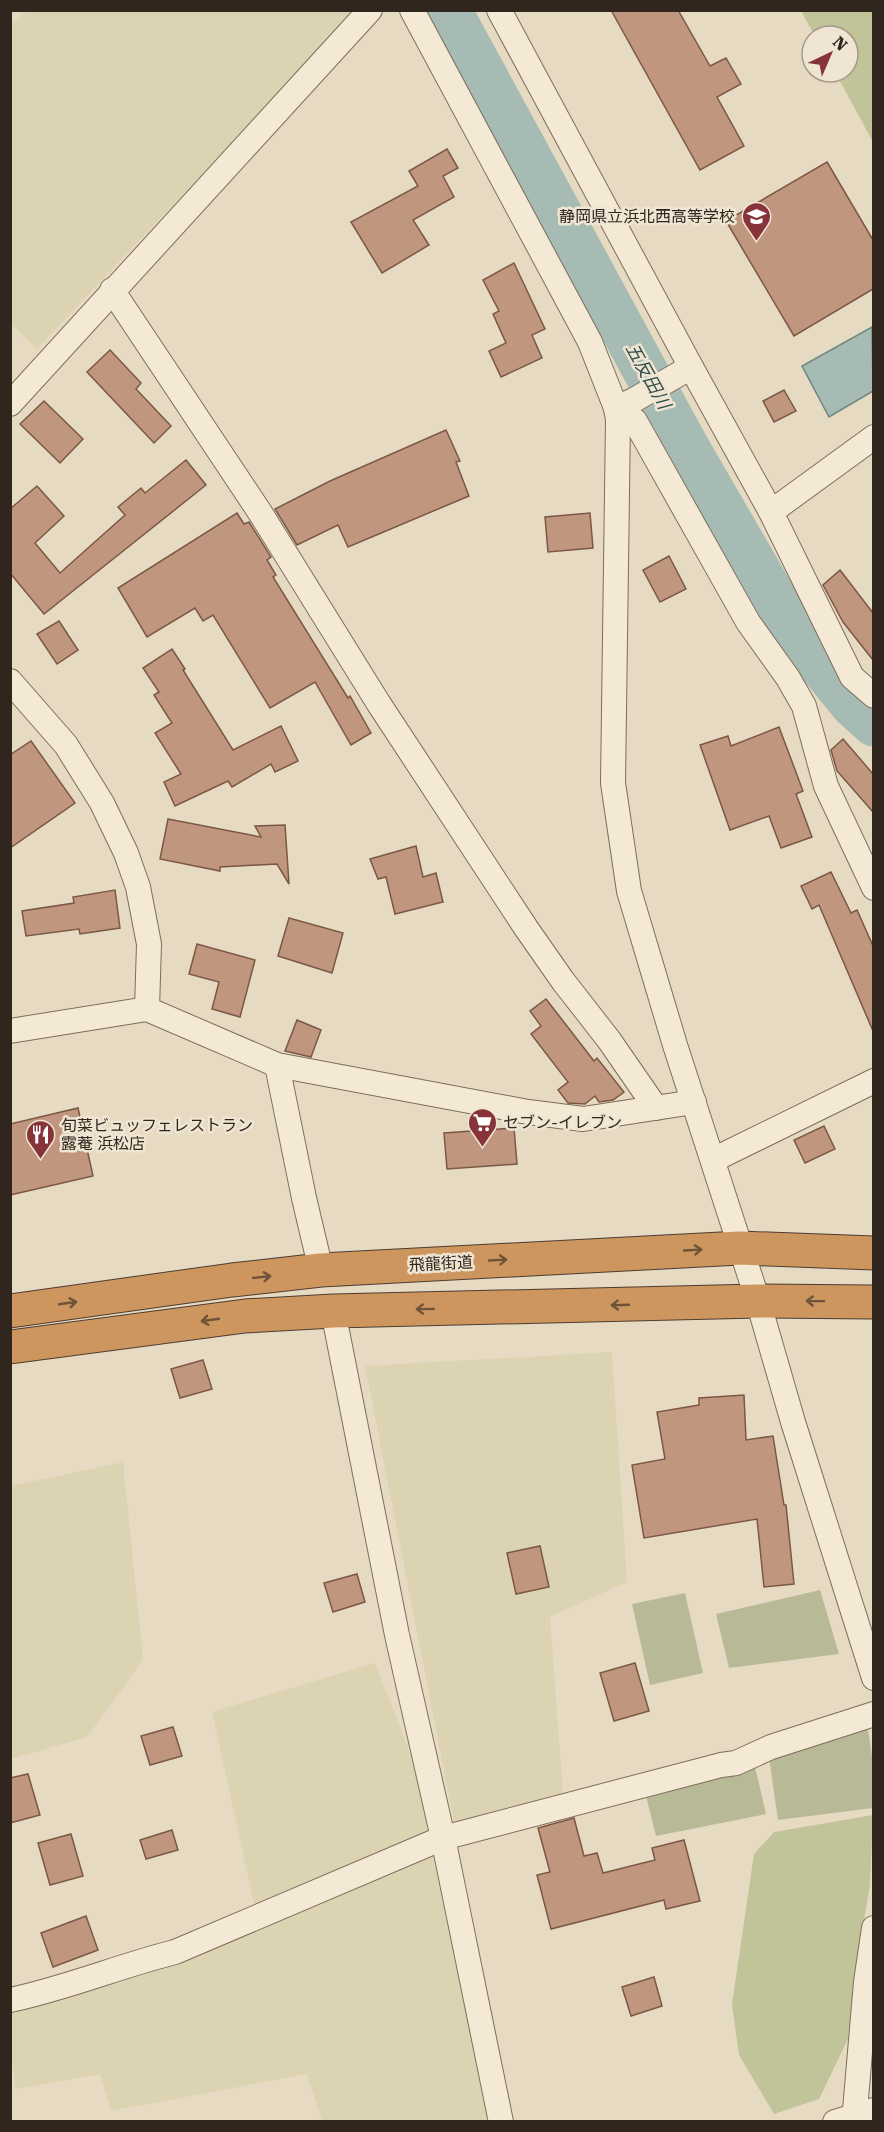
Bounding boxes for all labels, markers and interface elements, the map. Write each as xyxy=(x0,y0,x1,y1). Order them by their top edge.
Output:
north arrow xyxy=(800,24,860,84)
text: N xyxy=(829,32,851,55)
school or university icon: 静岡県立浜北西高等学校 xyxy=(740,200,772,242)
place label: 静岡県立浜北西高等学校 xyxy=(559,207,735,226)
water label: 五反田川 xyxy=(622,339,676,414)
supermarket icon: セブン-イレブン xyxy=(466,1106,498,1148)
place label: セブン-イレブン xyxy=(503,1113,622,1132)
place label: 旬菜ビュッフェレストラン 露菴 浜松店 xyxy=(61,1116,253,1153)
restaurant icon: 旬菜ビュッフェレストラン 露菴 浜松店 xyxy=(24,1118,56,1160)
one-way arrow xyxy=(682,1244,702,1255)
street label: 飛龍街道 xyxy=(409,1252,473,1275)
one-way arrow xyxy=(487,1254,507,1265)
one-way arrow xyxy=(251,1271,271,1282)
one-way arrow xyxy=(806,1295,826,1307)
one-way arrow xyxy=(58,1297,78,1308)
one-way arrow xyxy=(611,1299,631,1310)
one-way arrow xyxy=(416,1303,436,1315)
one-way arrow xyxy=(200,1315,220,1326)

